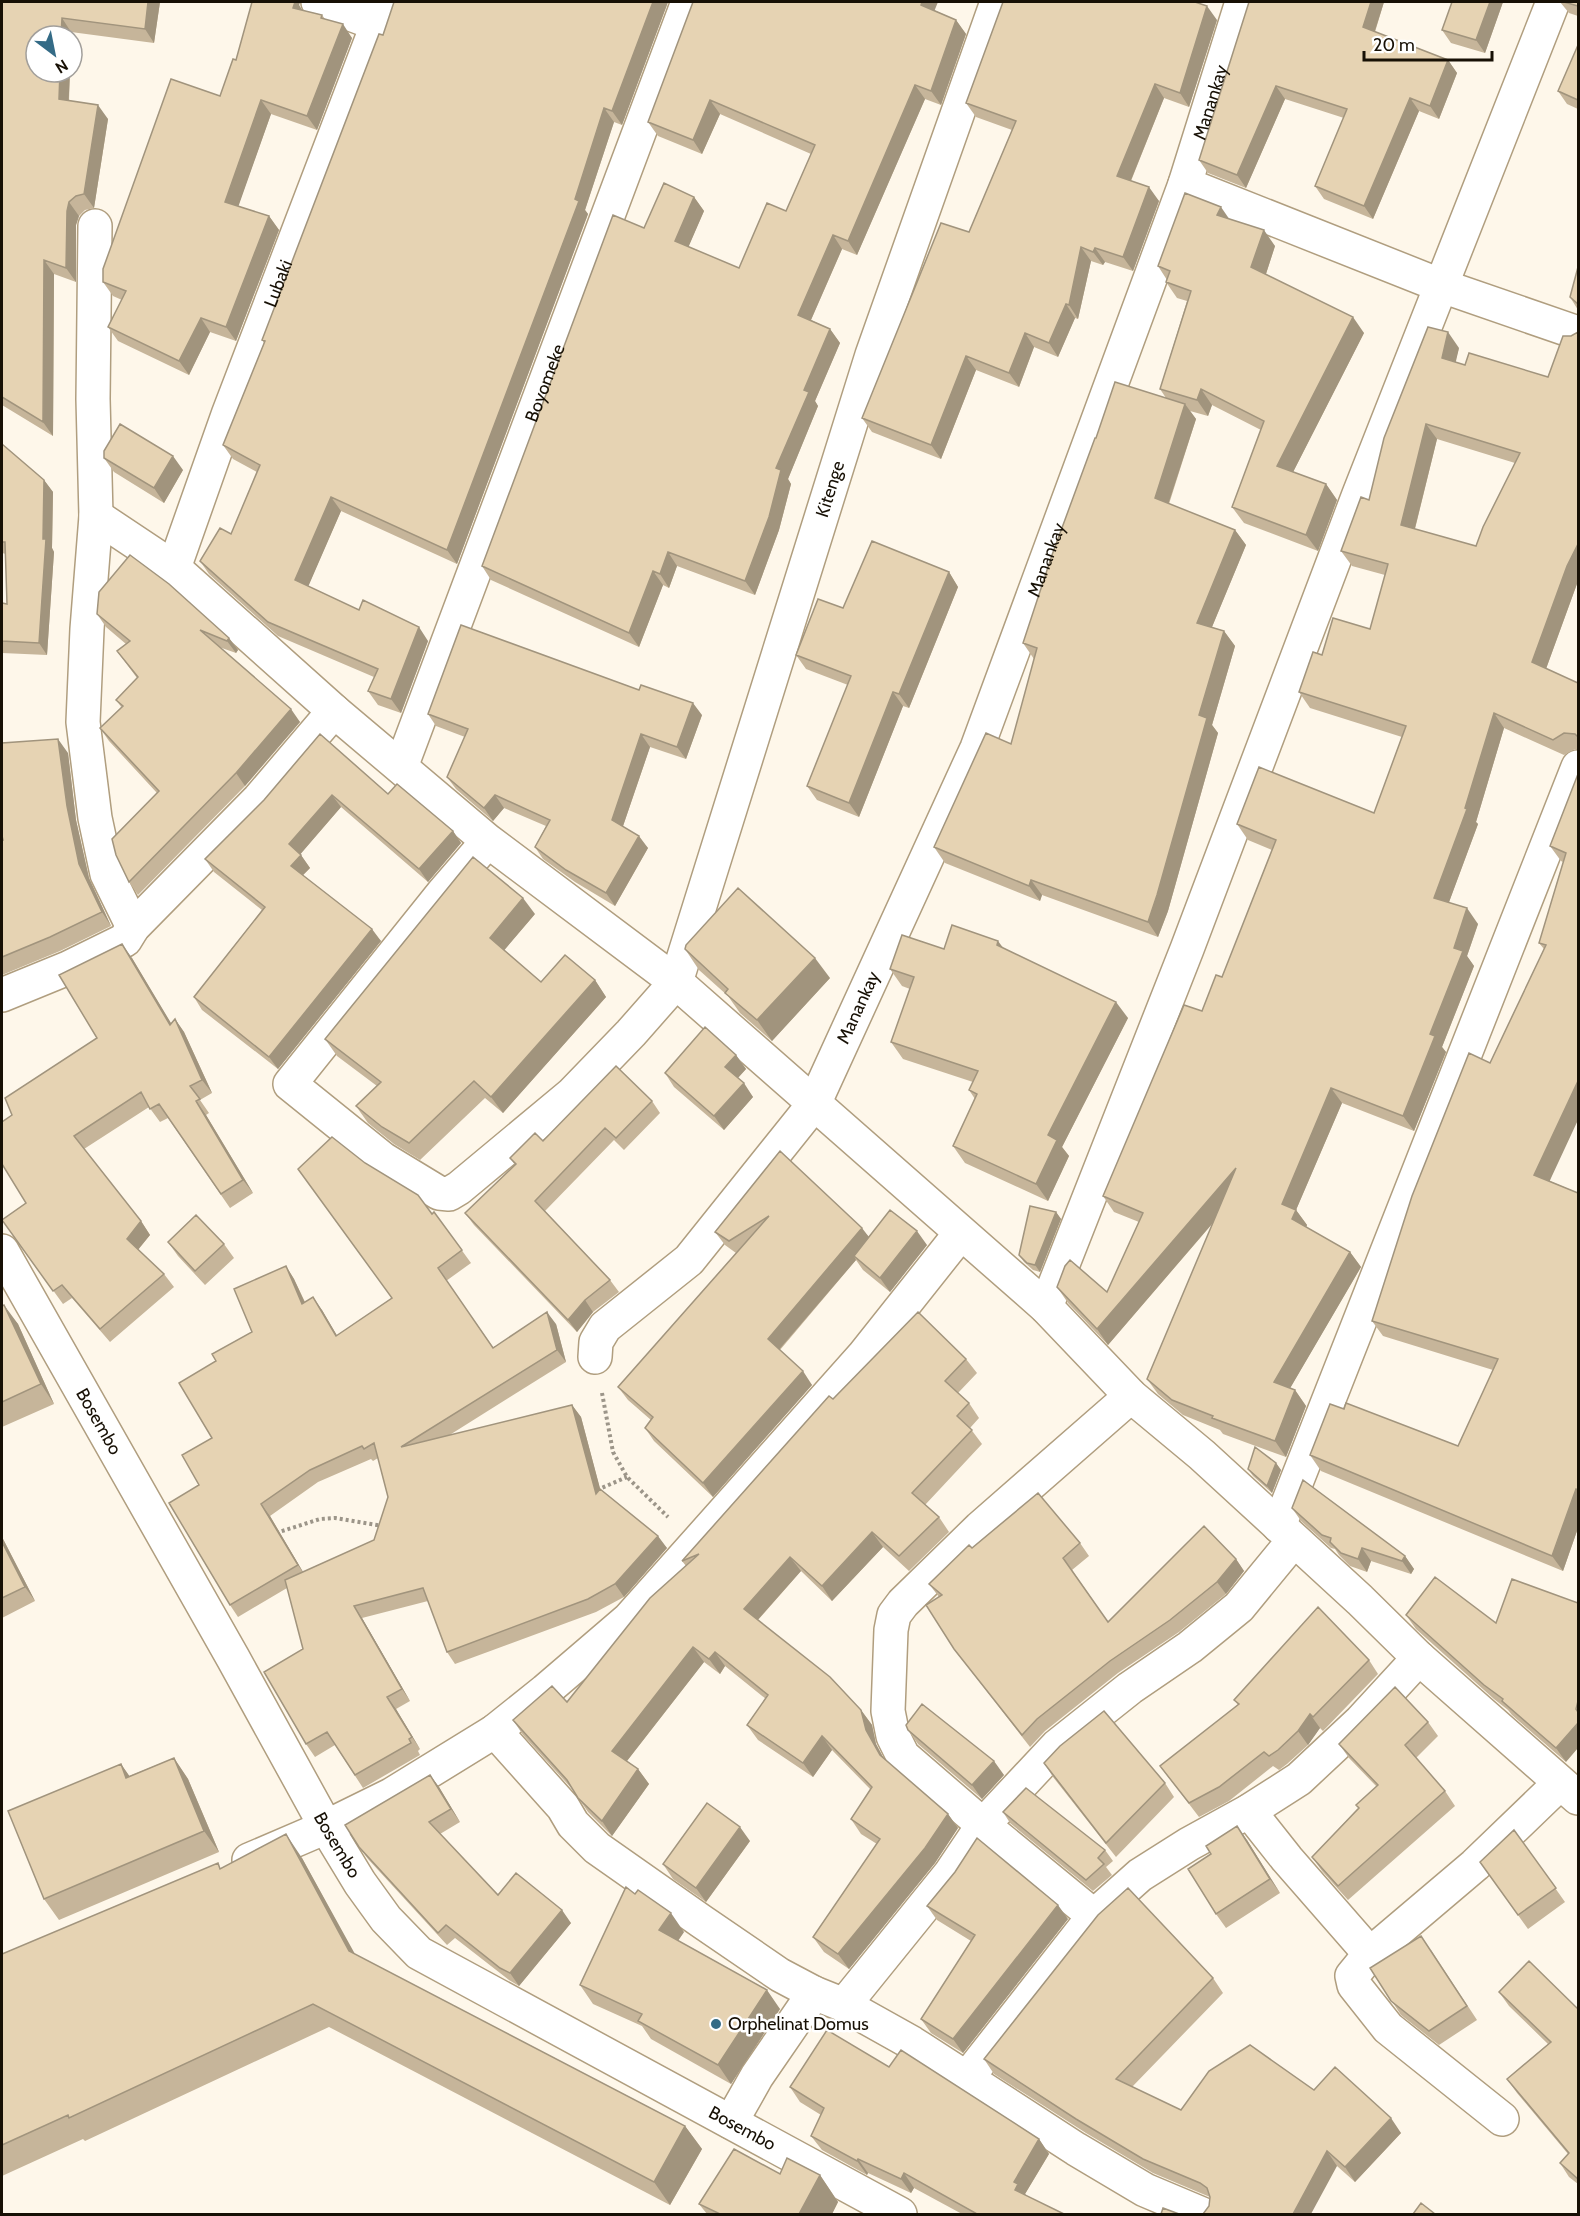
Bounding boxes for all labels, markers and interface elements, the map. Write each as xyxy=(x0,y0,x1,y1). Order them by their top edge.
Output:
north arrow xyxy=(24,24,84,84)
scale bar xyxy=(1364,24,1492,62)
text: 20 m xyxy=(1373,34,1415,56)
text: N xyxy=(52,55,72,77)
street label: Manankay xyxy=(1188,62,1233,143)
street label: Lubaki xyxy=(259,257,297,310)
street label: Boyomeke xyxy=(520,341,570,425)
street label: Kitenge xyxy=(811,458,849,520)
street label: Manankay xyxy=(1023,520,1070,600)
street label: Manankay xyxy=(832,968,884,1047)
street label: Bosembo xyxy=(71,1384,126,1459)
street label: Bosembo xyxy=(309,1808,365,1882)
place label: Orphelinat Domus xyxy=(728,2013,869,2035)
marker: Orphelinat Domus xyxy=(709,2017,723,2031)
street label: Bosembo xyxy=(705,2101,780,2156)

